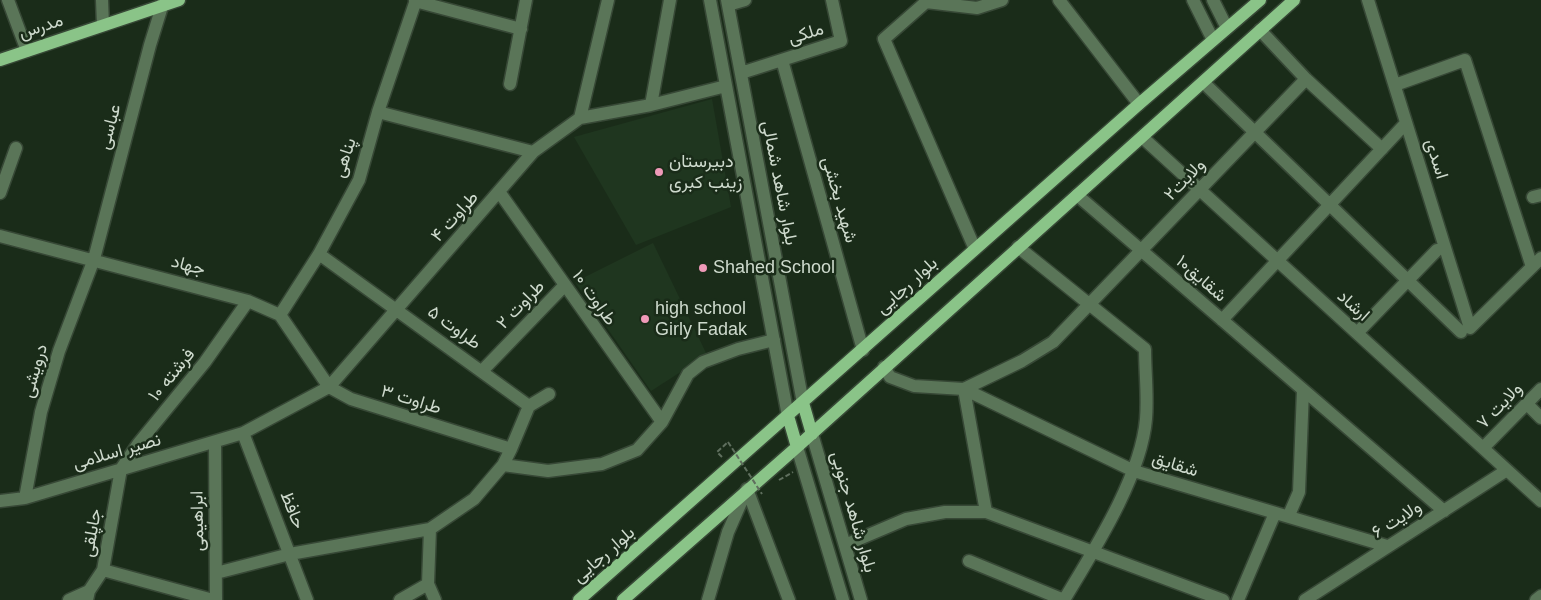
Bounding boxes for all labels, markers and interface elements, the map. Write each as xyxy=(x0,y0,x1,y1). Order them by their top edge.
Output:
street label: مدرس xyxy=(16,10,66,44)
street label: ملکی xyxy=(786,18,826,50)
street label: عباسی xyxy=(94,102,126,152)
street label: بلوار شاهد شمالی xyxy=(756,119,802,247)
street label: پناهی xyxy=(328,135,362,181)
street label: اسدی xyxy=(1420,136,1452,182)
place label: دبیرستان زینب کبری xyxy=(669,151,742,193)
street label: شهید بخشی xyxy=(816,154,862,246)
street label: ولایت۲ xyxy=(1160,155,1210,205)
marker: دبیرستان زینب کبری xyxy=(653,166,665,178)
street label: طراوت ۴ xyxy=(427,187,483,247)
street label: جهاد xyxy=(169,251,207,281)
street label: شقایق۱۰ xyxy=(1171,251,1231,307)
street label: بلوار رجایی xyxy=(872,253,942,319)
place label: Shahed School xyxy=(713,257,835,279)
marker: Shahed School xyxy=(697,262,709,274)
street label: طراوت ۱۰ xyxy=(567,266,621,330)
street label: طراوت ۲ xyxy=(492,276,550,334)
street label: ارشاد xyxy=(1332,286,1374,326)
place label: high school Girly Fadak xyxy=(655,298,747,340)
street label: طراوت ۵ xyxy=(423,301,485,355)
marker: high school Girly Fadak xyxy=(639,313,651,325)
street label: درویشی xyxy=(17,342,53,400)
street label: فرشته ۱۰ xyxy=(144,344,200,406)
street label: ولایت ۷ xyxy=(1473,378,1527,434)
street label: طراوت ۳ xyxy=(378,381,444,419)
street label: نصیر اسلامی xyxy=(71,429,163,475)
street label: شقایق xyxy=(1149,448,1201,482)
street label: بلوار شاهد جنوبی xyxy=(825,449,881,575)
street label: حافظ xyxy=(275,488,309,532)
street label: ابراهیمی xyxy=(187,490,209,552)
street label: ولایت ۶ xyxy=(1368,496,1426,544)
street label: جاپلقی xyxy=(77,507,107,559)
street label: بلوار رجایی xyxy=(568,522,640,588)

